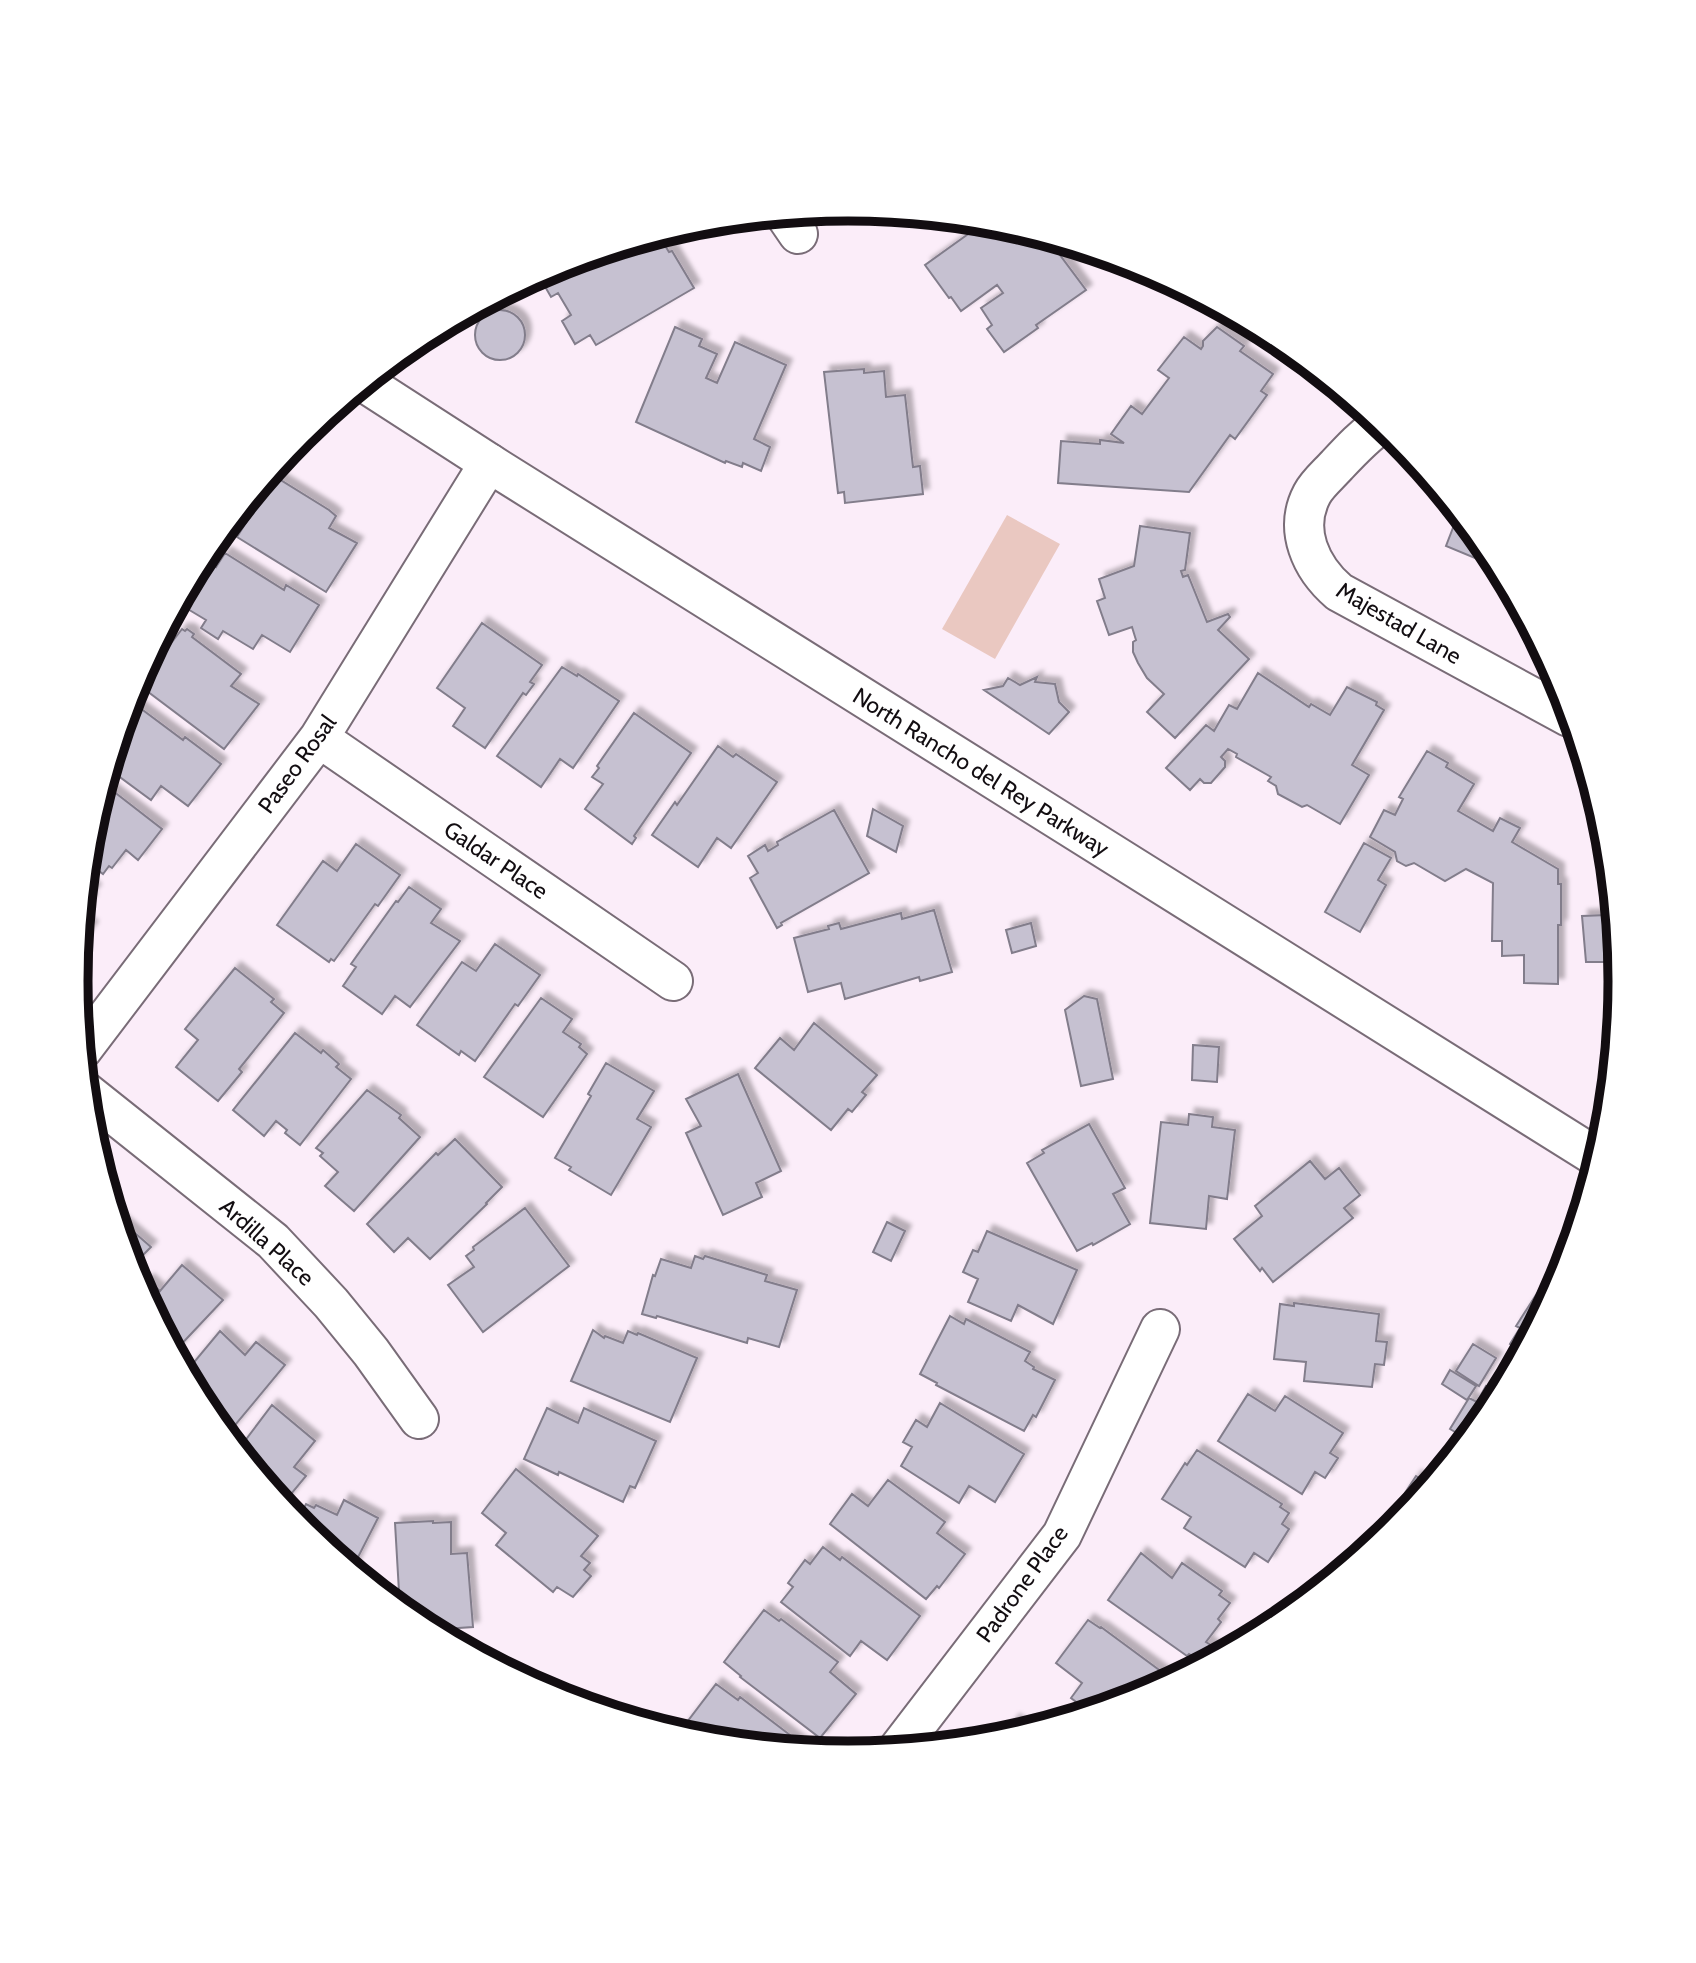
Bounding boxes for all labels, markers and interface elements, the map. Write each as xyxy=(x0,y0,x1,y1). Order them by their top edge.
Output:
street label: Majestad Lane xyxy=(1332,576,1467,670)
street label: North Rancho del Rey Parkway xyxy=(848,681,1115,863)
street label: Paseo Rosal xyxy=(252,709,342,819)
street label: Galdar Place xyxy=(439,815,554,905)
street label: Ardilla Place xyxy=(214,1192,320,1292)
street label: Padrone Place xyxy=(970,1520,1074,1648)

